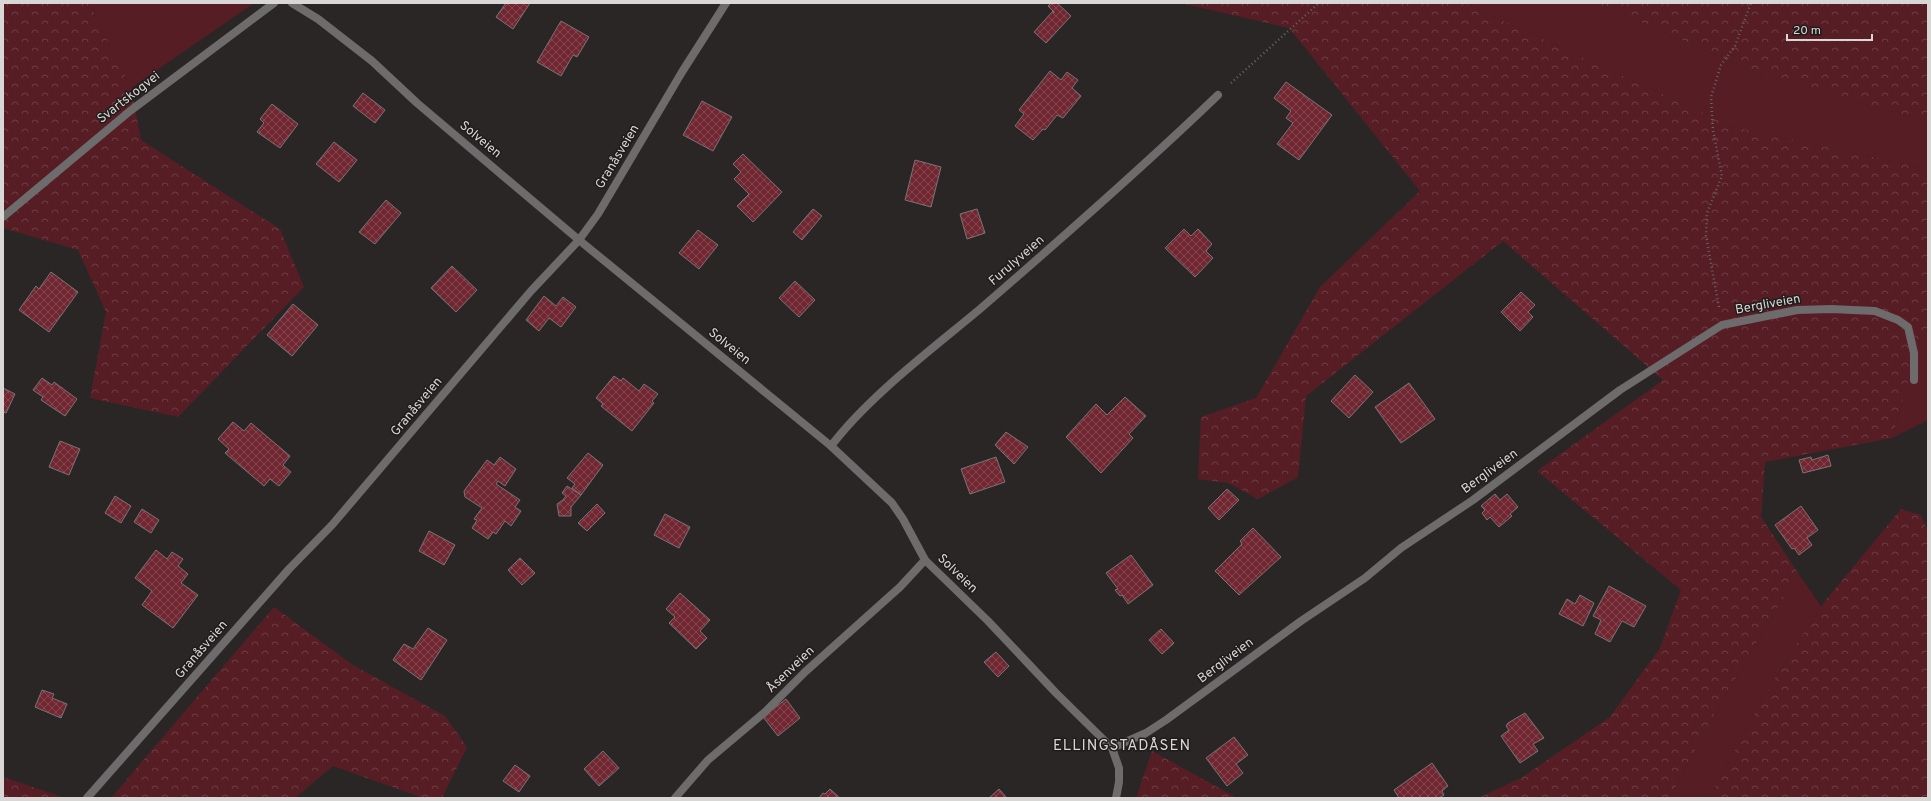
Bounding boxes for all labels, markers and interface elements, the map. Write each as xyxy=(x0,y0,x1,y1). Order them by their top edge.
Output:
scale bar xyxy=(1787,16,1872,42)
text: 20 m xyxy=(1793,23,1821,39)
street label: Svartskogvei xyxy=(94,68,164,128)
street label: Solveien xyxy=(456,118,504,162)
street label: Granåsveien xyxy=(593,122,643,192)
street label: Furulyveien xyxy=(986,232,1048,290)
street label: Bergliveien xyxy=(1734,291,1802,319)
street label: Solveien xyxy=(705,325,753,369)
street label: Granåsveien xyxy=(388,374,446,440)
street label: Bergliveien xyxy=(1459,446,1521,498)
street label: Solveien xyxy=(934,551,980,597)
street label: Granåsveien xyxy=(172,618,232,682)
street label: Bergliveien xyxy=(1195,635,1257,687)
street label: Åsenveien xyxy=(763,643,818,697)
district label: ELLINGSTADÅSEN xyxy=(1053,737,1191,756)

